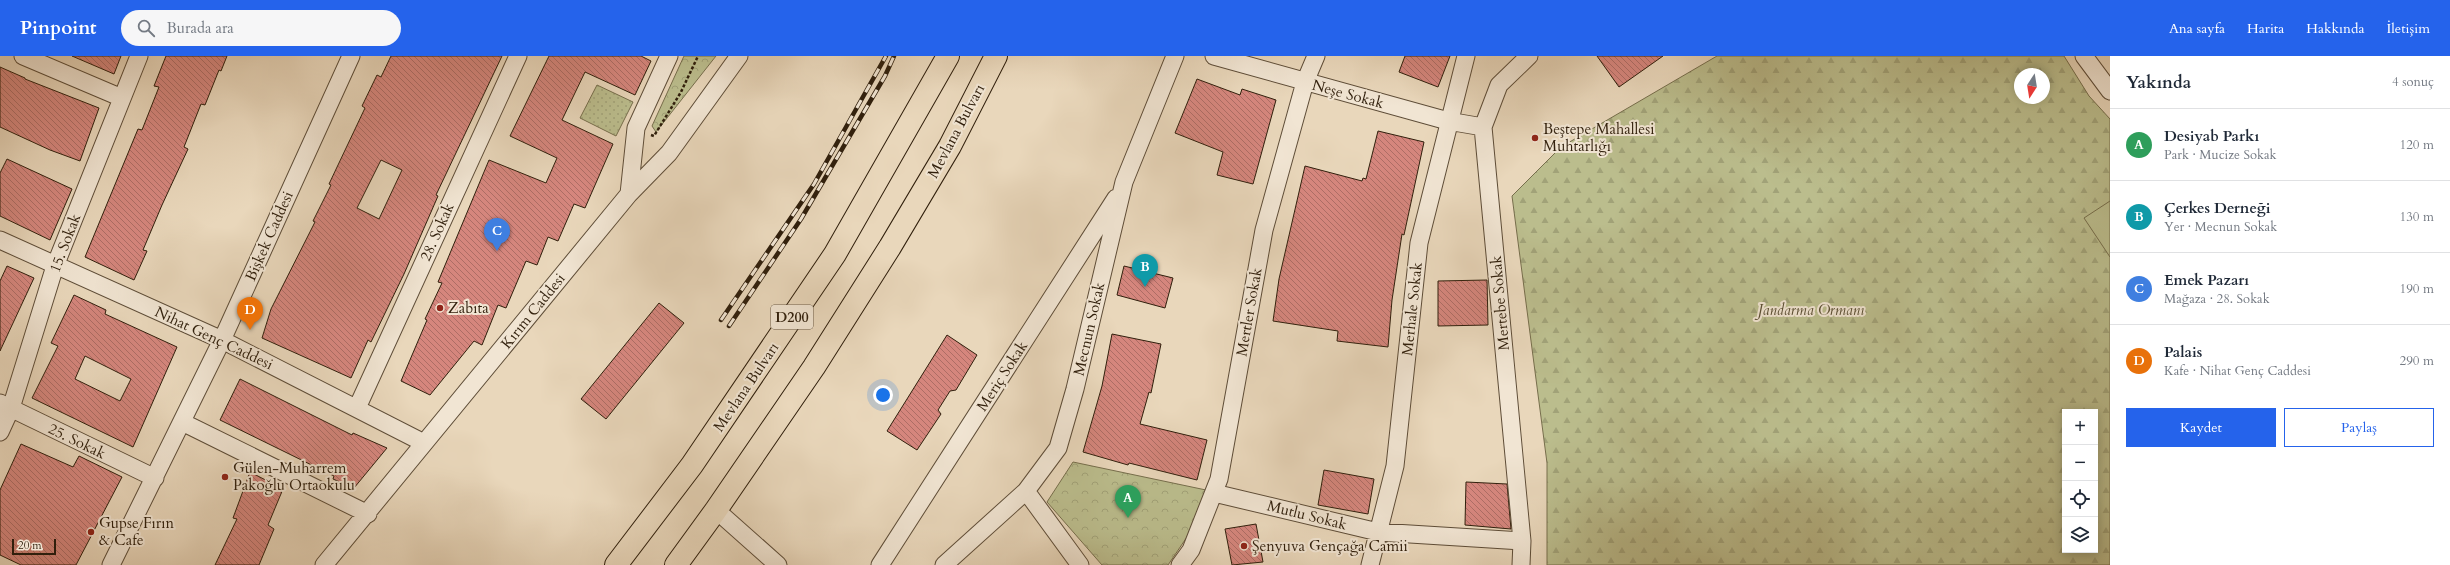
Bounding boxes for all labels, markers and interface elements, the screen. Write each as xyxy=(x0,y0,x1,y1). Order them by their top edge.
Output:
search box xyxy=(121,10,401,46)
text: Pinpoint xyxy=(20,15,97,41)
icon: search xyxy=(135,17,157,39)
text: Burada ara xyxy=(167,18,234,38)
text: Ana sayfa xyxy=(2169,19,2225,38)
text: Harita xyxy=(2247,19,2284,38)
text: Hakkında xyxy=(2306,19,2364,38)
text: İletişim xyxy=(2386,19,2430,38)
north arrow xyxy=(2014,68,2050,104)
text: Yakında xyxy=(2126,71,2191,94)
text: 4 sonuç xyxy=(2392,73,2434,91)
street label: Neşe Sokak xyxy=(1310,75,1386,113)
street label: Mevlana Bulvarı xyxy=(923,80,989,182)
place label: Beştepe Mahallesi Muhtarlığı xyxy=(1543,119,1654,156)
text: Desiyab Parkı xyxy=(2164,126,2259,146)
marker: Beştepe Mahallesi Muhtarlığı xyxy=(1530,133,1540,143)
text: A xyxy=(2134,136,2144,154)
text: 120 m xyxy=(2400,136,2434,154)
text: Park · Mucize Sokak xyxy=(2164,146,2277,164)
street label: Bişkek Caddesi xyxy=(240,188,298,284)
text: Çerkes Derneği xyxy=(2164,198,2271,218)
street label: 28. Sokak xyxy=(415,200,459,264)
text: B xyxy=(2134,208,2144,226)
text: 130 m xyxy=(2400,208,2434,226)
street label: 15. Sokak xyxy=(45,211,85,275)
pin: C xyxy=(484,218,510,251)
text: Yer · Mecnun Sokak xyxy=(2164,218,2277,236)
pin: B xyxy=(1132,254,1158,287)
street label: Mertebe Sokak xyxy=(1486,255,1514,351)
street label: Merhale Sokak xyxy=(1397,261,1427,357)
street label: Mertler Sokak xyxy=(1231,266,1267,358)
street label: Kırım Caddesi xyxy=(496,269,570,353)
text: Emek Pazarı xyxy=(2164,270,2249,290)
street label: Mecnun Sokak xyxy=(1069,280,1109,378)
text: C xyxy=(2134,280,2144,298)
text: 190 m xyxy=(2400,280,2434,298)
text: Mağaza · 28. Sokak xyxy=(2164,290,2270,308)
pin: D xyxy=(237,297,263,330)
place label: Zabıta xyxy=(448,298,489,318)
park label: Jandarma Ormanı xyxy=(1754,300,1864,320)
street label: Nihat Genç Caddesi xyxy=(152,302,276,374)
marker: Zabıta xyxy=(435,303,445,313)
road number: D200 xyxy=(771,305,813,329)
street label: Meriç Sokak xyxy=(972,337,1032,415)
street label: Mevlana Bulvarı xyxy=(709,338,783,436)
text: Palais xyxy=(2164,342,2202,362)
text: D xyxy=(2133,352,2145,370)
text: 290 m xyxy=(2400,352,2434,370)
text: Kafe · Nihat Genç Caddesi xyxy=(2164,362,2311,380)
your location xyxy=(873,385,893,405)
button: Kaydet xyxy=(2126,408,2276,447)
button: Paylaş xyxy=(2284,408,2434,447)
map controls xyxy=(2062,409,2098,553)
button: + xyxy=(2062,409,2098,445)
street label: 25. Sokak xyxy=(45,419,109,463)
button: − xyxy=(2062,445,2098,481)
place label: Gülen-Muharrem Pakoğlu Ortaokulu xyxy=(233,458,355,495)
marker: Gülen-Muharrem Pakoğlu Ortaokulu xyxy=(220,472,230,482)
button: locate xyxy=(2062,481,2098,517)
pin: A xyxy=(1115,485,1141,518)
street label: Mutlu Sokak xyxy=(1265,495,1349,535)
place label: Gupse Fırın & Cafe xyxy=(99,513,174,550)
button: layers xyxy=(2062,517,2098,553)
marker: Gupse Fırın & Cafe xyxy=(86,527,96,537)
place label: Şenyuva Gençağa Camii xyxy=(1252,536,1408,556)
scale bar xyxy=(12,537,56,556)
text: 20 m xyxy=(18,538,42,553)
marker: Şenyuva Gençağa Camii xyxy=(1239,541,1249,551)

